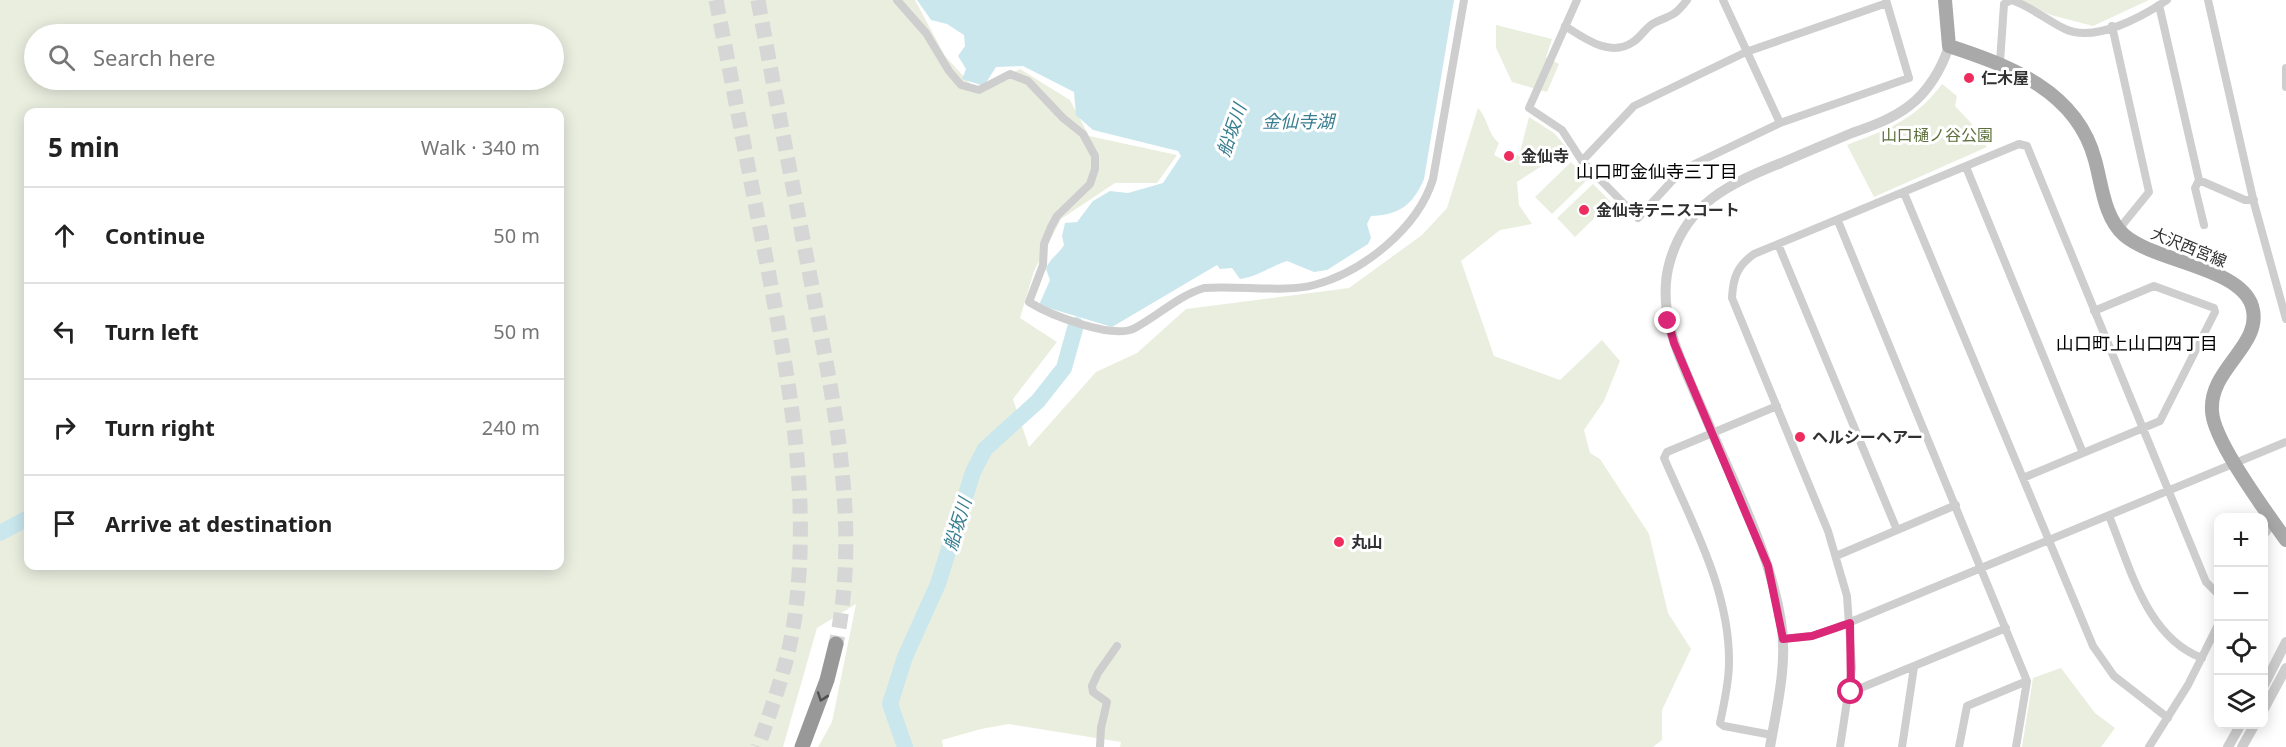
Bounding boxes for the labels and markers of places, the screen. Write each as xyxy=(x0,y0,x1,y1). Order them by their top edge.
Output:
place label: 仁木屋 xyxy=(1981,67,2029,89)
marker: 仁木屋 xyxy=(1962,71,1976,85)
place label: 金仙寺 xyxy=(1521,145,1569,167)
marker: 金仙寺 xyxy=(1502,149,1516,163)
place label: 金仙寺テニスコート xyxy=(1596,199,1740,221)
marker: 金仙寺テニスコート xyxy=(1577,203,1591,217)
place label: ヘルシーヘアー xyxy=(1812,426,1923,448)
marker: ヘルシーヘアー xyxy=(1793,430,1807,444)
place label: 丸山 xyxy=(1351,531,1383,553)
marker: 丸山 xyxy=(1332,535,1346,549)

